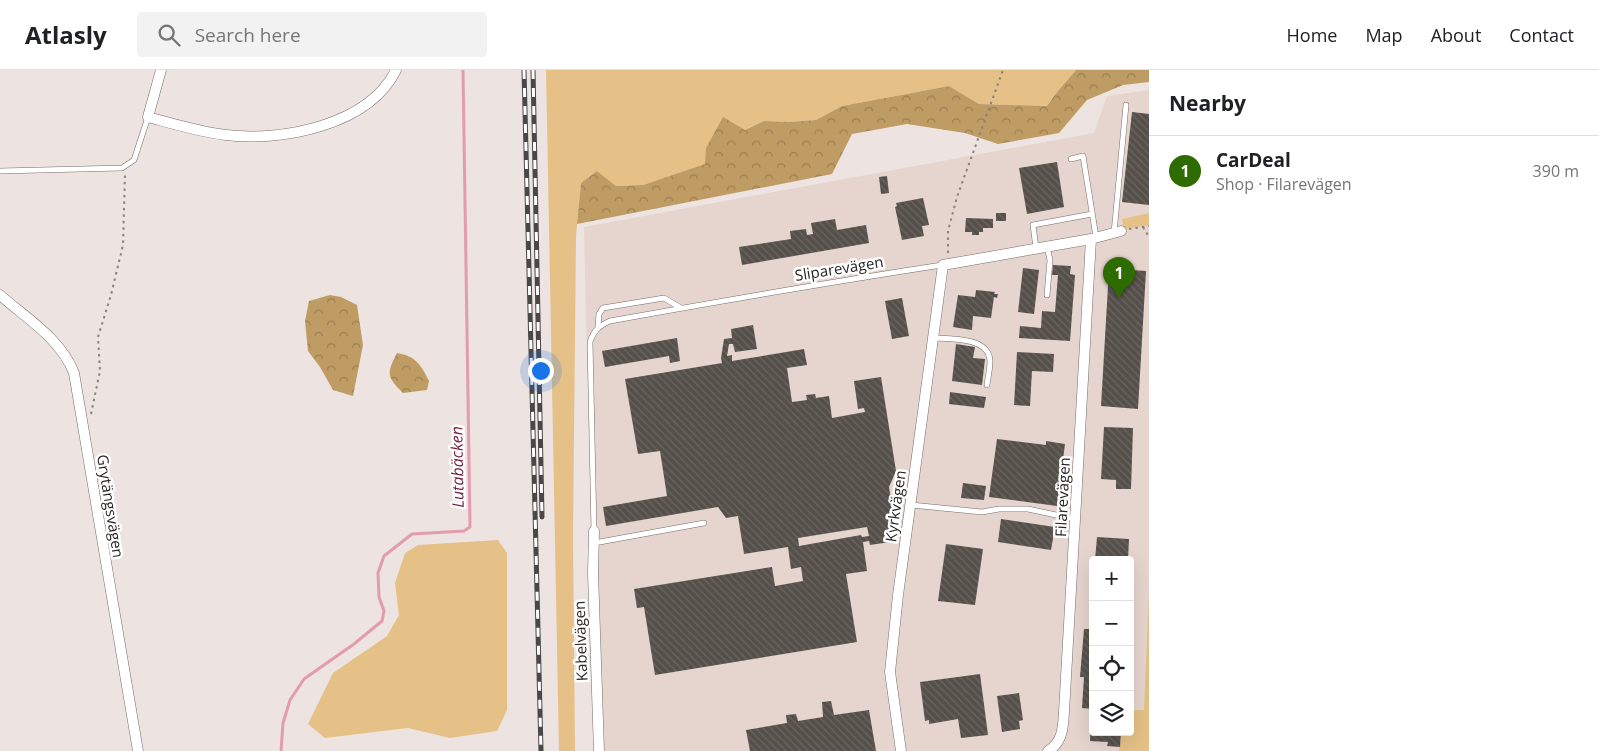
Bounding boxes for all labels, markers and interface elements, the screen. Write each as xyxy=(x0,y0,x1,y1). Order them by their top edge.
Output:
search box xyxy=(137,12,487,57)
text: Atlasly xyxy=(25,18,107,51)
icon: search xyxy=(155,21,183,49)
text: Search here xyxy=(195,22,301,48)
text: Home xyxy=(1287,23,1337,47)
text: Map xyxy=(1365,23,1403,47)
text: About xyxy=(1431,23,1481,47)
text: Contact xyxy=(1509,23,1574,47)
text: Nearby xyxy=(1169,89,1246,117)
text: CarDeal xyxy=(1216,147,1291,173)
text: 1 xyxy=(1180,160,1190,182)
text: 390 m xyxy=(1533,160,1579,182)
text: Shop · Filarevägen xyxy=(1216,173,1352,195)
street label: Sliparevägen xyxy=(793,251,885,285)
pin: 1 xyxy=(1103,257,1135,298)
your location xyxy=(528,358,554,384)
water label: Lutabäcken xyxy=(445,426,469,508)
street label: Grytängsvägen xyxy=(93,453,129,559)
street label: Filarevägen xyxy=(1050,457,1074,537)
street label: Kyrkvägen xyxy=(880,469,910,543)
map controls xyxy=(1089,556,1134,736)
button: + xyxy=(1089,556,1134,601)
street label: Kabelvägen xyxy=(569,600,591,682)
button: − xyxy=(1089,601,1134,646)
button: locate xyxy=(1089,646,1134,691)
button: layers xyxy=(1089,691,1134,736)

